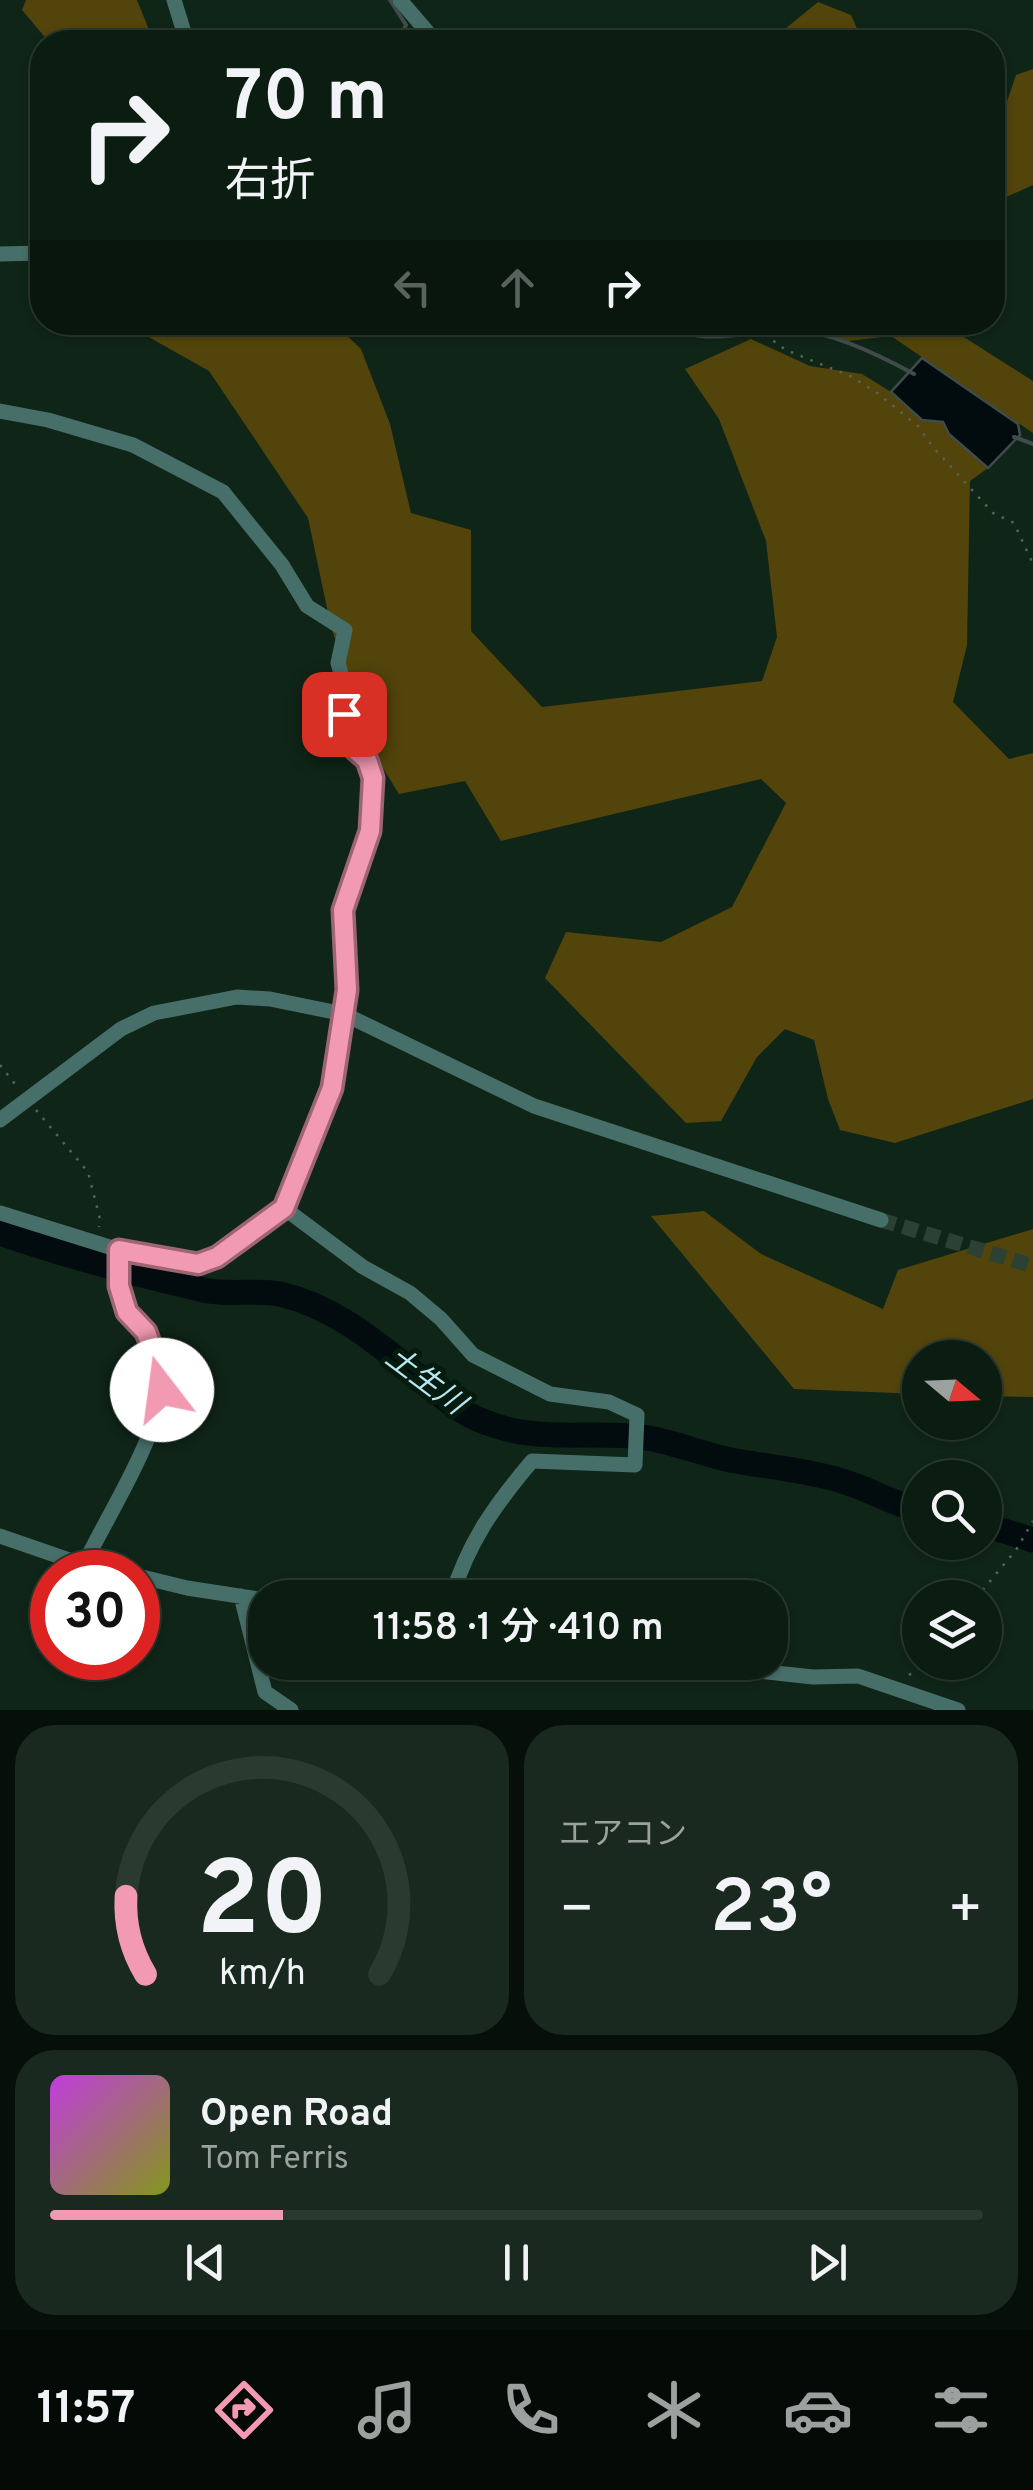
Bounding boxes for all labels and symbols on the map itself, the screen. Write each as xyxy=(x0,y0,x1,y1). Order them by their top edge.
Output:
pin xyxy=(302,672,387,757)
position arrow xyxy=(110,1338,214,1442)
water label: 土生川 xyxy=(377,1340,474,1426)
north arrow xyxy=(902,1340,1002,1440)
speed limit sign: 30 xyxy=(30,1550,160,1680)

